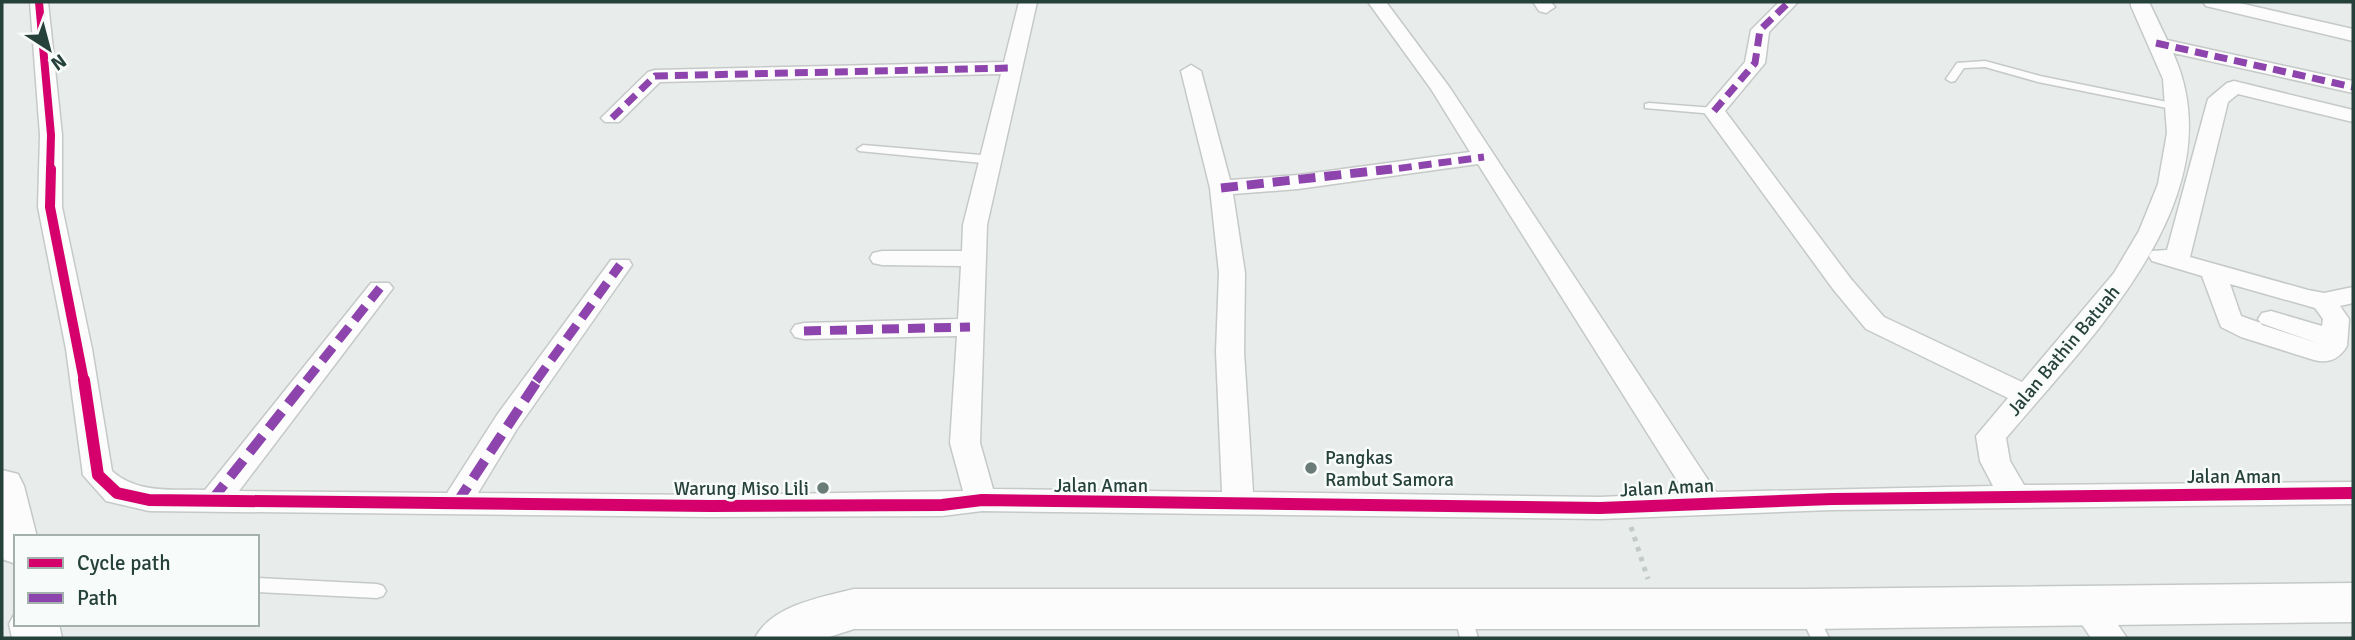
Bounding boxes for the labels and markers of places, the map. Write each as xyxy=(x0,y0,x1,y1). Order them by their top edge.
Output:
place label: Pangkas Rambut Samora xyxy=(1325,446,1454,492)
marker: Pangkas Rambut Samora xyxy=(1303,460,1319,476)
place label: Warung Miso Lili xyxy=(674,477,809,501)
marker: Warung Miso Lili xyxy=(815,480,831,496)

